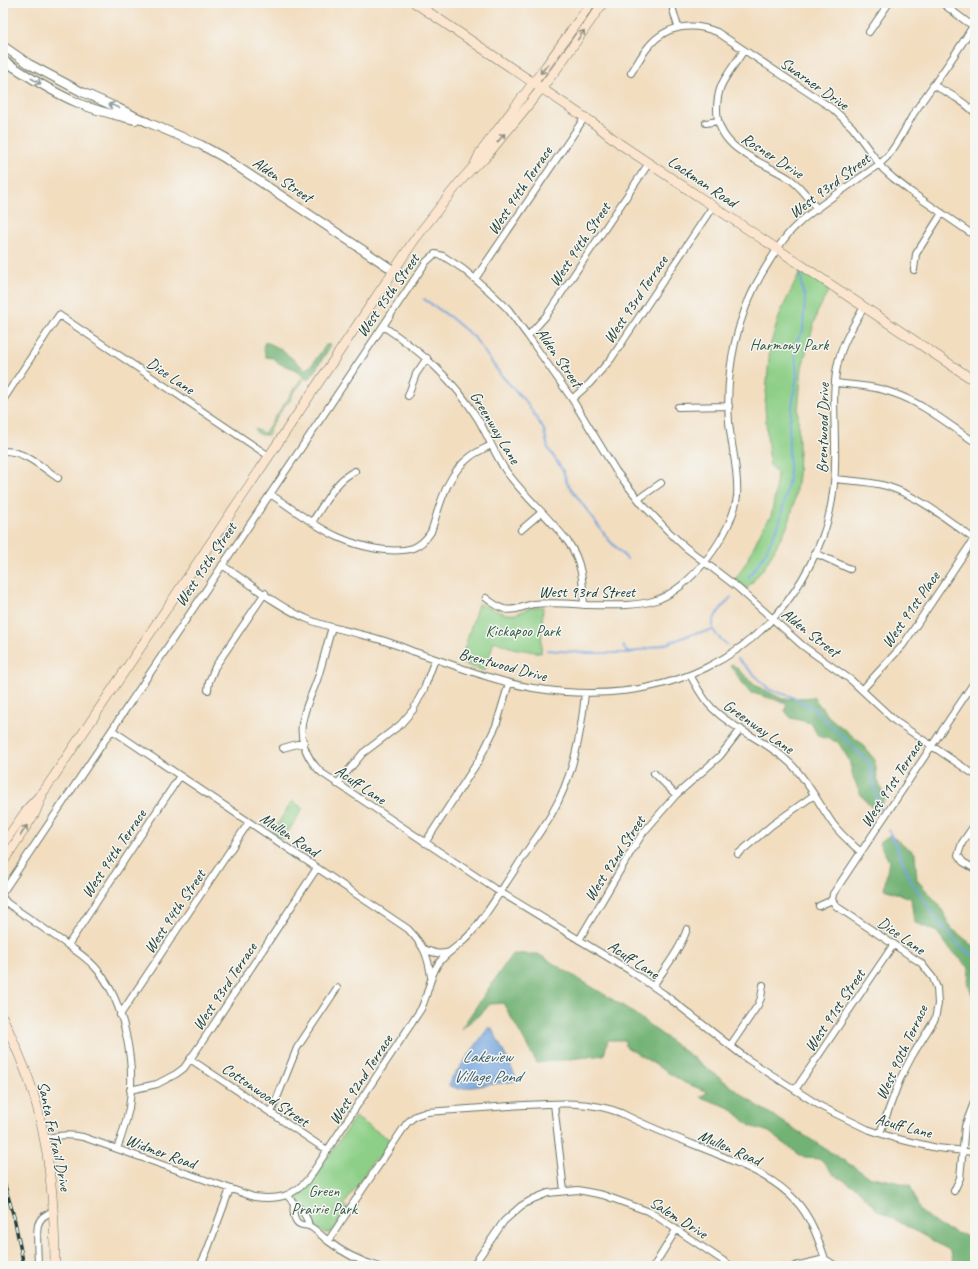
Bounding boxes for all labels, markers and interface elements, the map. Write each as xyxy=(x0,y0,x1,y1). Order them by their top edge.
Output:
one-way arrow xyxy=(577,30,585,41)
street label: Swarner Drive xyxy=(776,53,854,116)
one-way arrow xyxy=(539,64,548,74)
one-way arrow xyxy=(30,78,42,86)
one-way arrow xyxy=(109,102,121,110)
street label: Rosner Drive xyxy=(738,128,809,184)
one-way arrow xyxy=(497,133,506,144)
street label: West 94th Terrace xyxy=(483,141,558,239)
street label: West 93rd Street xyxy=(785,148,875,223)
street label: Lackman Road xyxy=(664,151,743,214)
street label: Alden Street xyxy=(249,152,319,209)
street label: West 94th Street xyxy=(544,197,616,290)
street label: West 95th Street xyxy=(352,249,425,341)
street label: West 93rd Terrace xyxy=(599,250,674,347)
street label: Alden Street xyxy=(531,324,588,393)
park label: Harmony Park xyxy=(750,335,829,355)
street label: Dice Lane xyxy=(143,353,199,400)
street label: Brentwood Drive xyxy=(812,381,834,473)
street label: Greenway Lane xyxy=(466,387,526,469)
street label: West 95th Street xyxy=(170,517,242,610)
street label: West 91st Place xyxy=(877,566,945,652)
street label: West 93rd Street xyxy=(539,582,637,602)
street label: Alden Street xyxy=(777,604,846,663)
park label: Kickapoo Park xyxy=(486,621,562,641)
street label: Brentwood Drive xyxy=(457,644,551,687)
street label: Greenway Lane xyxy=(719,695,799,759)
street label: West 91st Terrace xyxy=(856,735,929,831)
street label: Acuff Lane xyxy=(331,761,391,810)
street label: West 94th Terrace xyxy=(77,804,152,902)
street label: Mullen Road xyxy=(256,808,325,863)
street label: West 92nd Street xyxy=(580,811,651,905)
one-way arrow xyxy=(20,824,28,835)
street label: West 94th Street xyxy=(139,864,211,957)
street label: Dice Lane xyxy=(874,912,930,960)
street label: Acuff Lane xyxy=(604,936,664,985)
street label: West 93rd Terrace xyxy=(188,937,263,1034)
street label: West 91st Street xyxy=(800,964,871,1056)
street label: West 90th Terrace xyxy=(871,1000,933,1103)
street label: West 92nd Terrace xyxy=(324,1029,398,1128)
water label: Lakeview Village Pond xyxy=(453,1046,526,1087)
street label: Cottonwood Street xyxy=(218,1058,314,1132)
street label: Santa Fe Trail Drive xyxy=(33,1080,76,1194)
street label: Acuff Lane xyxy=(874,1109,936,1143)
street label: Mullen Road xyxy=(695,1125,767,1172)
street label: Widmer Road xyxy=(123,1130,201,1175)
park label: Green Prairie Park xyxy=(291,1181,358,1219)
street label: Salem Drive xyxy=(646,1192,713,1244)

